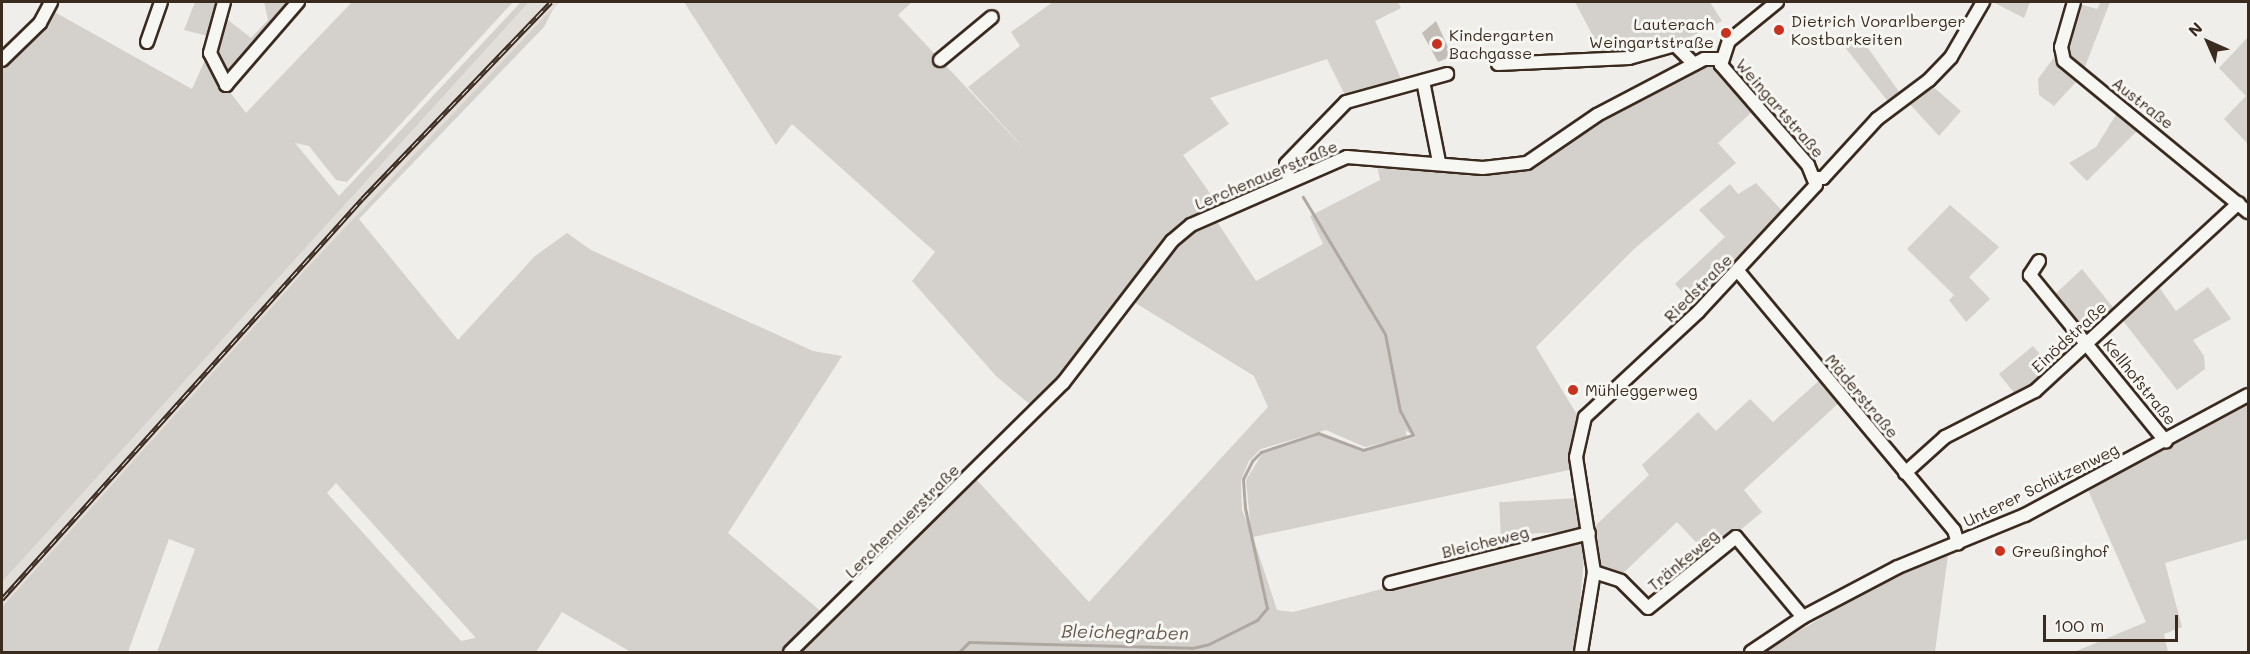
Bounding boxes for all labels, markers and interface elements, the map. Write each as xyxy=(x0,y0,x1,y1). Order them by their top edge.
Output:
place label: Dietrich Vorarlberger Kostbarkeiten xyxy=(1791,11,1965,49)
north arrow xyxy=(2178,12,2238,72)
place label: Lauterach Weingartstraße xyxy=(1589,14,1714,52)
text: N xyxy=(2183,17,2207,41)
marker: Dietrich Vorarlberger Kostbarkeiten xyxy=(1772,23,1786,37)
place label: Kindergarten Bachgasse xyxy=(1449,25,1554,63)
marker: Lauterach Weingartstraße xyxy=(1719,26,1733,40)
marker: Kindergarten Bachgasse xyxy=(1430,37,1444,51)
street label: Weingartstraße xyxy=(1732,55,1828,161)
street label: Austraße xyxy=(2108,73,2178,133)
street label: Lerchenauerstraße xyxy=(1192,136,1340,214)
street label: Riedstraße xyxy=(1660,250,1736,326)
street label: Einödstraße xyxy=(2028,297,2110,377)
street label: Kellhofstraße xyxy=(2099,335,2181,429)
street label: Mäderstraße xyxy=(1821,350,1903,442)
place label: Mühleggerweg xyxy=(1585,380,1698,400)
marker: Mühleggerweg xyxy=(1566,383,1580,397)
street label: Unterer Schützenweg xyxy=(1960,439,2122,531)
street label: Lerchenauerstraße xyxy=(841,460,963,582)
street label: Bleicheweg xyxy=(1440,522,1530,562)
street label: Tränkeweg xyxy=(1644,525,1722,595)
place label: Greußinghof xyxy=(2012,541,2108,561)
marker: Greußinghof xyxy=(1993,544,2007,558)
scale bar xyxy=(2046,603,2181,641)
text: 100 m xyxy=(2054,613,2104,637)
water label: Bleichegraben xyxy=(1061,620,1189,644)

